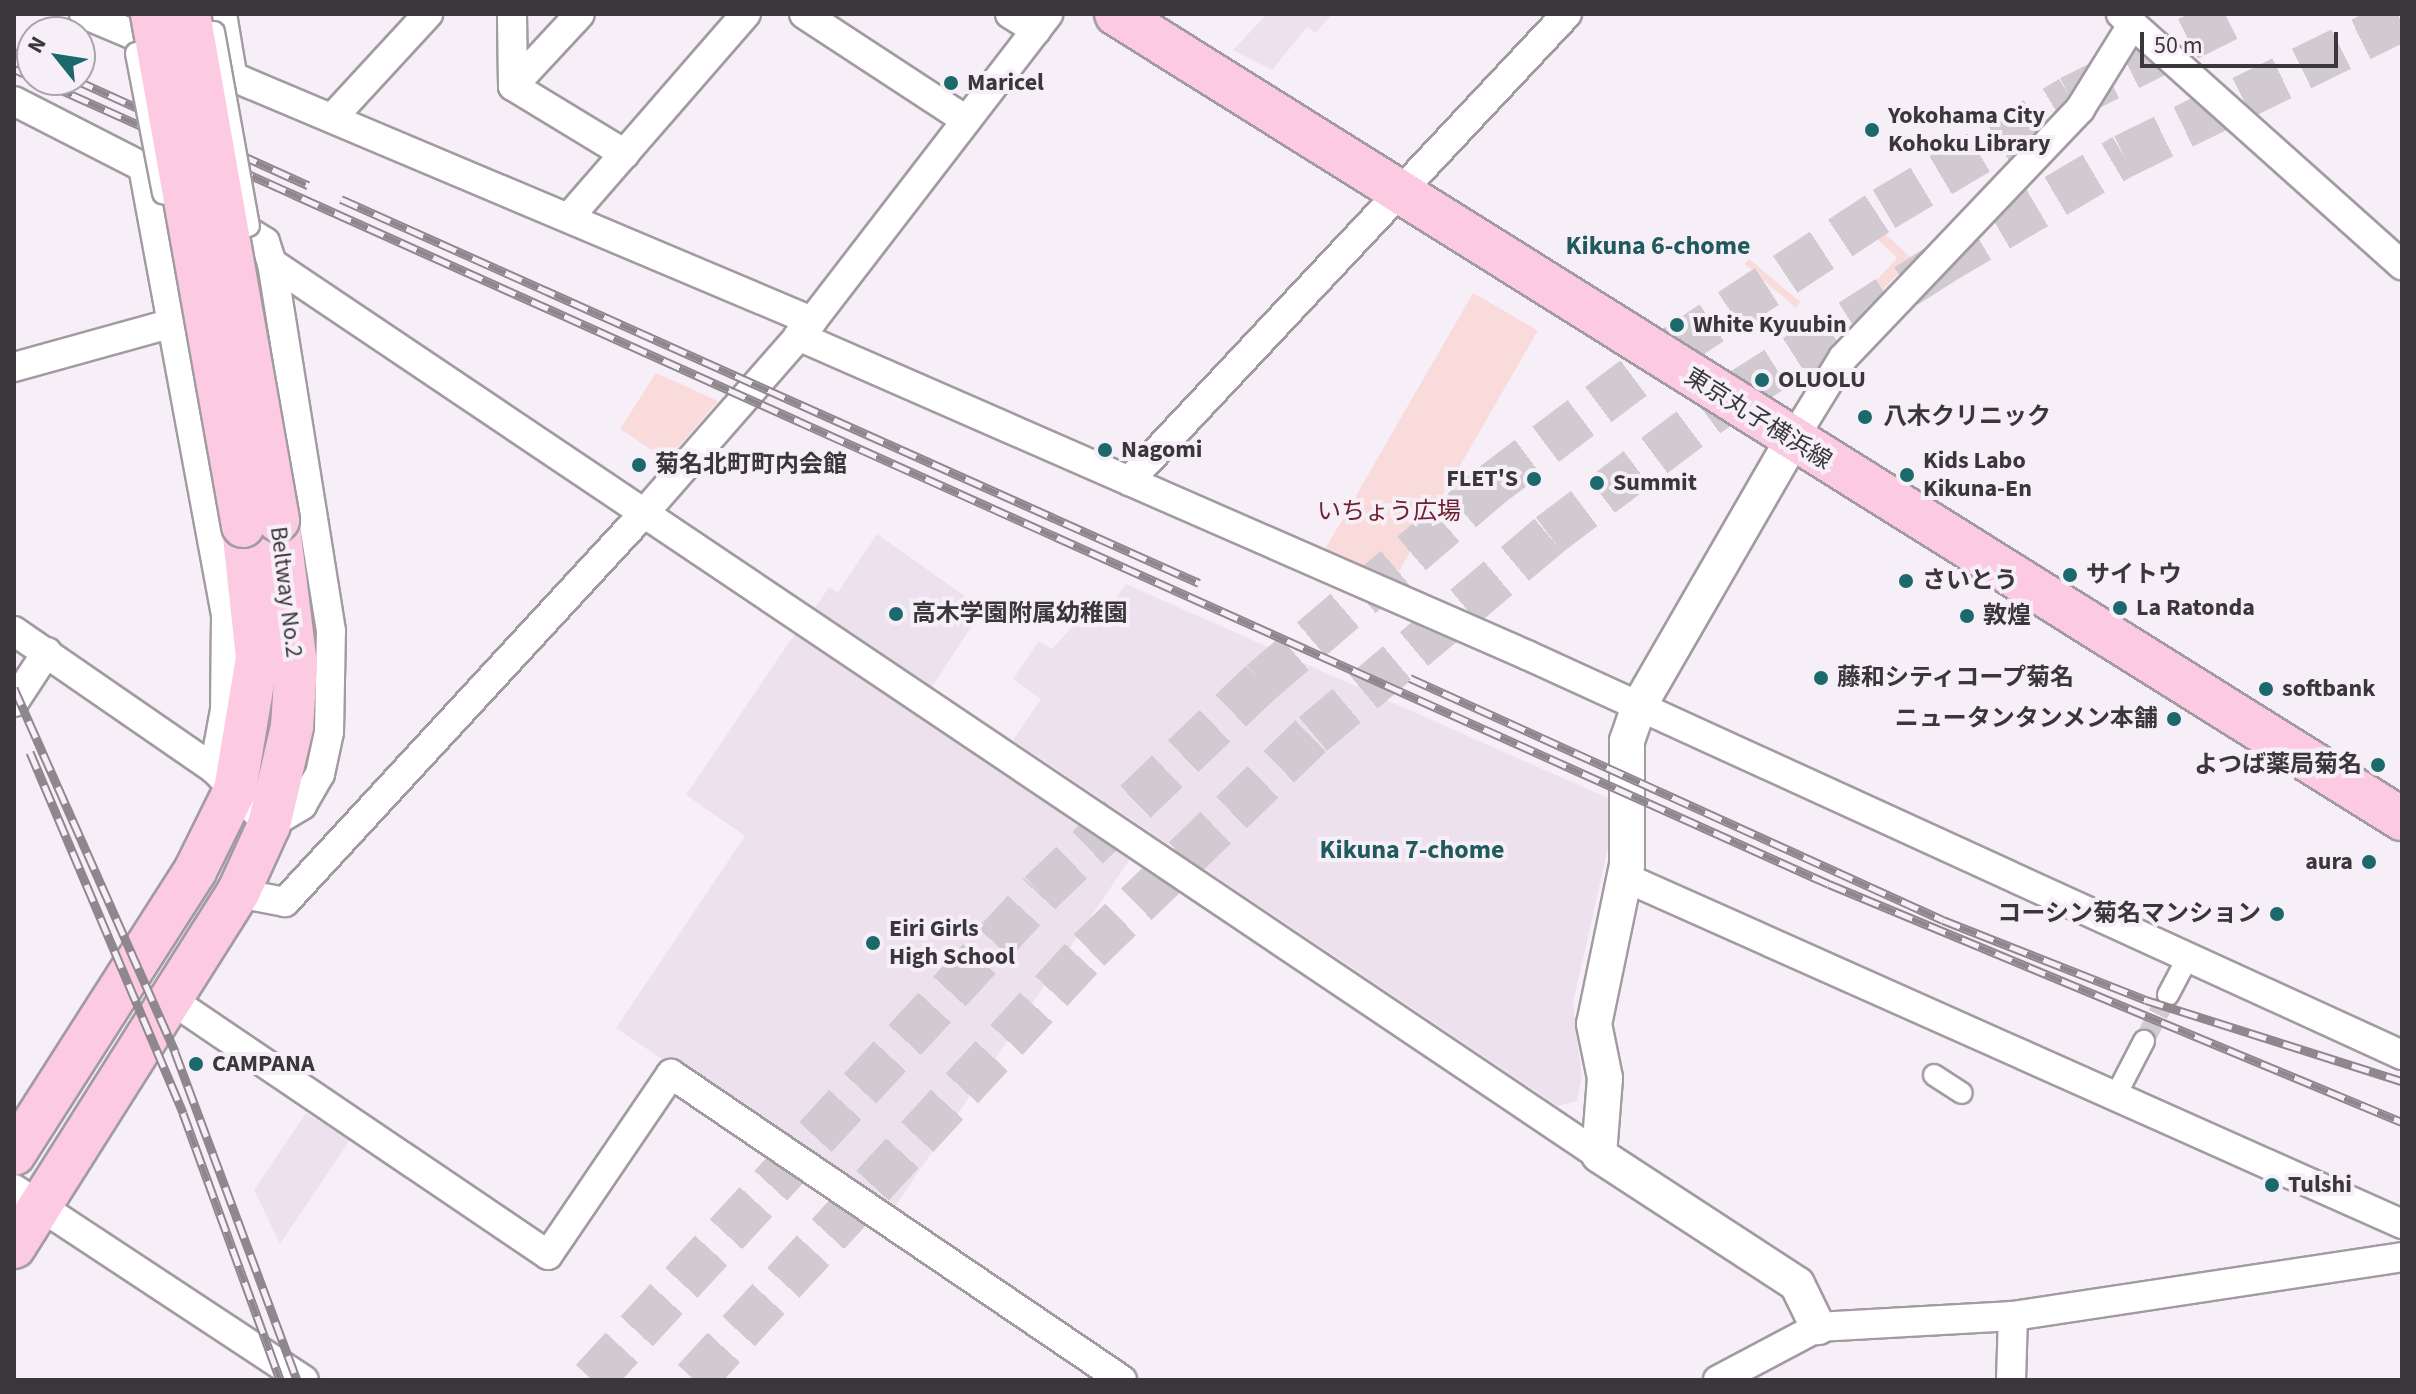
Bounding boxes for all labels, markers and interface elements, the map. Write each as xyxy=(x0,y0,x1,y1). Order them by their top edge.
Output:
north arrow xyxy=(16,16,96,96)
scale bar xyxy=(2144,16,2342,66)
text: 50 m xyxy=(2154,28,2203,63)
text: N xyxy=(19,31,54,59)
place label: Maricel xyxy=(967,69,1044,97)
marker: Maricel xyxy=(942,74,960,92)
place label: Yokohama City Kohoku Library xyxy=(1888,102,2050,158)
marker: Yokohama City Kohoku Library xyxy=(1863,121,1881,139)
district label: Kikuna 6-chome xyxy=(1565,230,1751,262)
place label: White Kyuubin xyxy=(1693,311,1847,339)
marker: White Kyuubin xyxy=(1668,316,1686,334)
street label: 東京丸子横浜線 xyxy=(1679,362,1837,476)
place label: OLUOLU xyxy=(1778,366,1866,394)
marker: OLUOLU xyxy=(1753,371,1771,389)
place label: 八木クリニック xyxy=(1883,403,2051,431)
marker: 八木クリニック xyxy=(1854,406,1876,428)
place label: Nagomi xyxy=(1121,436,1202,464)
marker: Nagomi xyxy=(1096,441,1114,459)
place label: Kids Labo Kikuna-En xyxy=(1923,447,2032,503)
place label: 菊名北町町内会館 xyxy=(655,451,847,479)
marker: 菊名北町町内会館 xyxy=(630,456,648,474)
place label: FLET'S xyxy=(1446,465,1518,493)
marker: Kids Labo Kikuna-En xyxy=(1898,466,1916,484)
place label: Summit xyxy=(1613,469,1697,497)
marker: FLET'S xyxy=(1525,470,1543,488)
marker: Summit xyxy=(1588,474,1606,492)
park label: いちょう広場 xyxy=(1317,498,1461,526)
street label: Beltway No.2 xyxy=(264,525,308,659)
place label: サイトウ xyxy=(2086,561,2182,589)
marker: サイトウ xyxy=(2061,566,2079,584)
place label: さいとう xyxy=(1922,567,2018,595)
marker: さいとう xyxy=(1897,572,1915,590)
place label: La Ratonda xyxy=(2136,594,2255,622)
marker: La Ratonda xyxy=(2111,599,2129,617)
place label: 高木学園附属幼稚園 xyxy=(912,600,1128,628)
place label: 敦煌 xyxy=(1983,602,2031,630)
marker: 高木学園附属幼稚園 xyxy=(887,605,905,623)
marker: 敦煌 xyxy=(1958,607,1976,625)
place label: 藤和シティコープ菊名 xyxy=(1837,664,2077,692)
marker: 藤和シティコープ菊名 xyxy=(1812,669,1830,687)
place label: softbank xyxy=(2282,675,2375,703)
marker: softbank xyxy=(2257,680,2275,698)
place label: ニュータンタンメン本舗 xyxy=(1894,705,2158,733)
marker: ニュータンタンメン本舗 xyxy=(2165,710,2183,728)
place label: よつば薬局菊名 xyxy=(2194,751,2362,779)
marker: よつば薬局菊名 xyxy=(2369,756,2387,774)
district label: Kikuna 7-chome xyxy=(1319,834,1505,866)
place label: aura xyxy=(2305,848,2353,876)
marker: aura xyxy=(2360,853,2378,871)
place label: コーシン菊名マンション xyxy=(1997,900,2261,928)
marker: コーシン菊名マンション xyxy=(2268,905,2286,923)
place label: Eiri Girls High School xyxy=(889,915,1015,971)
marker: Eiri Girls High School xyxy=(864,934,882,952)
place label: CAMPANA xyxy=(212,1050,315,1078)
marker: CAMPANA xyxy=(187,1055,205,1073)
place label: Tulshi xyxy=(2288,1171,2352,1199)
marker: Tulshi xyxy=(2263,1176,2281,1194)

